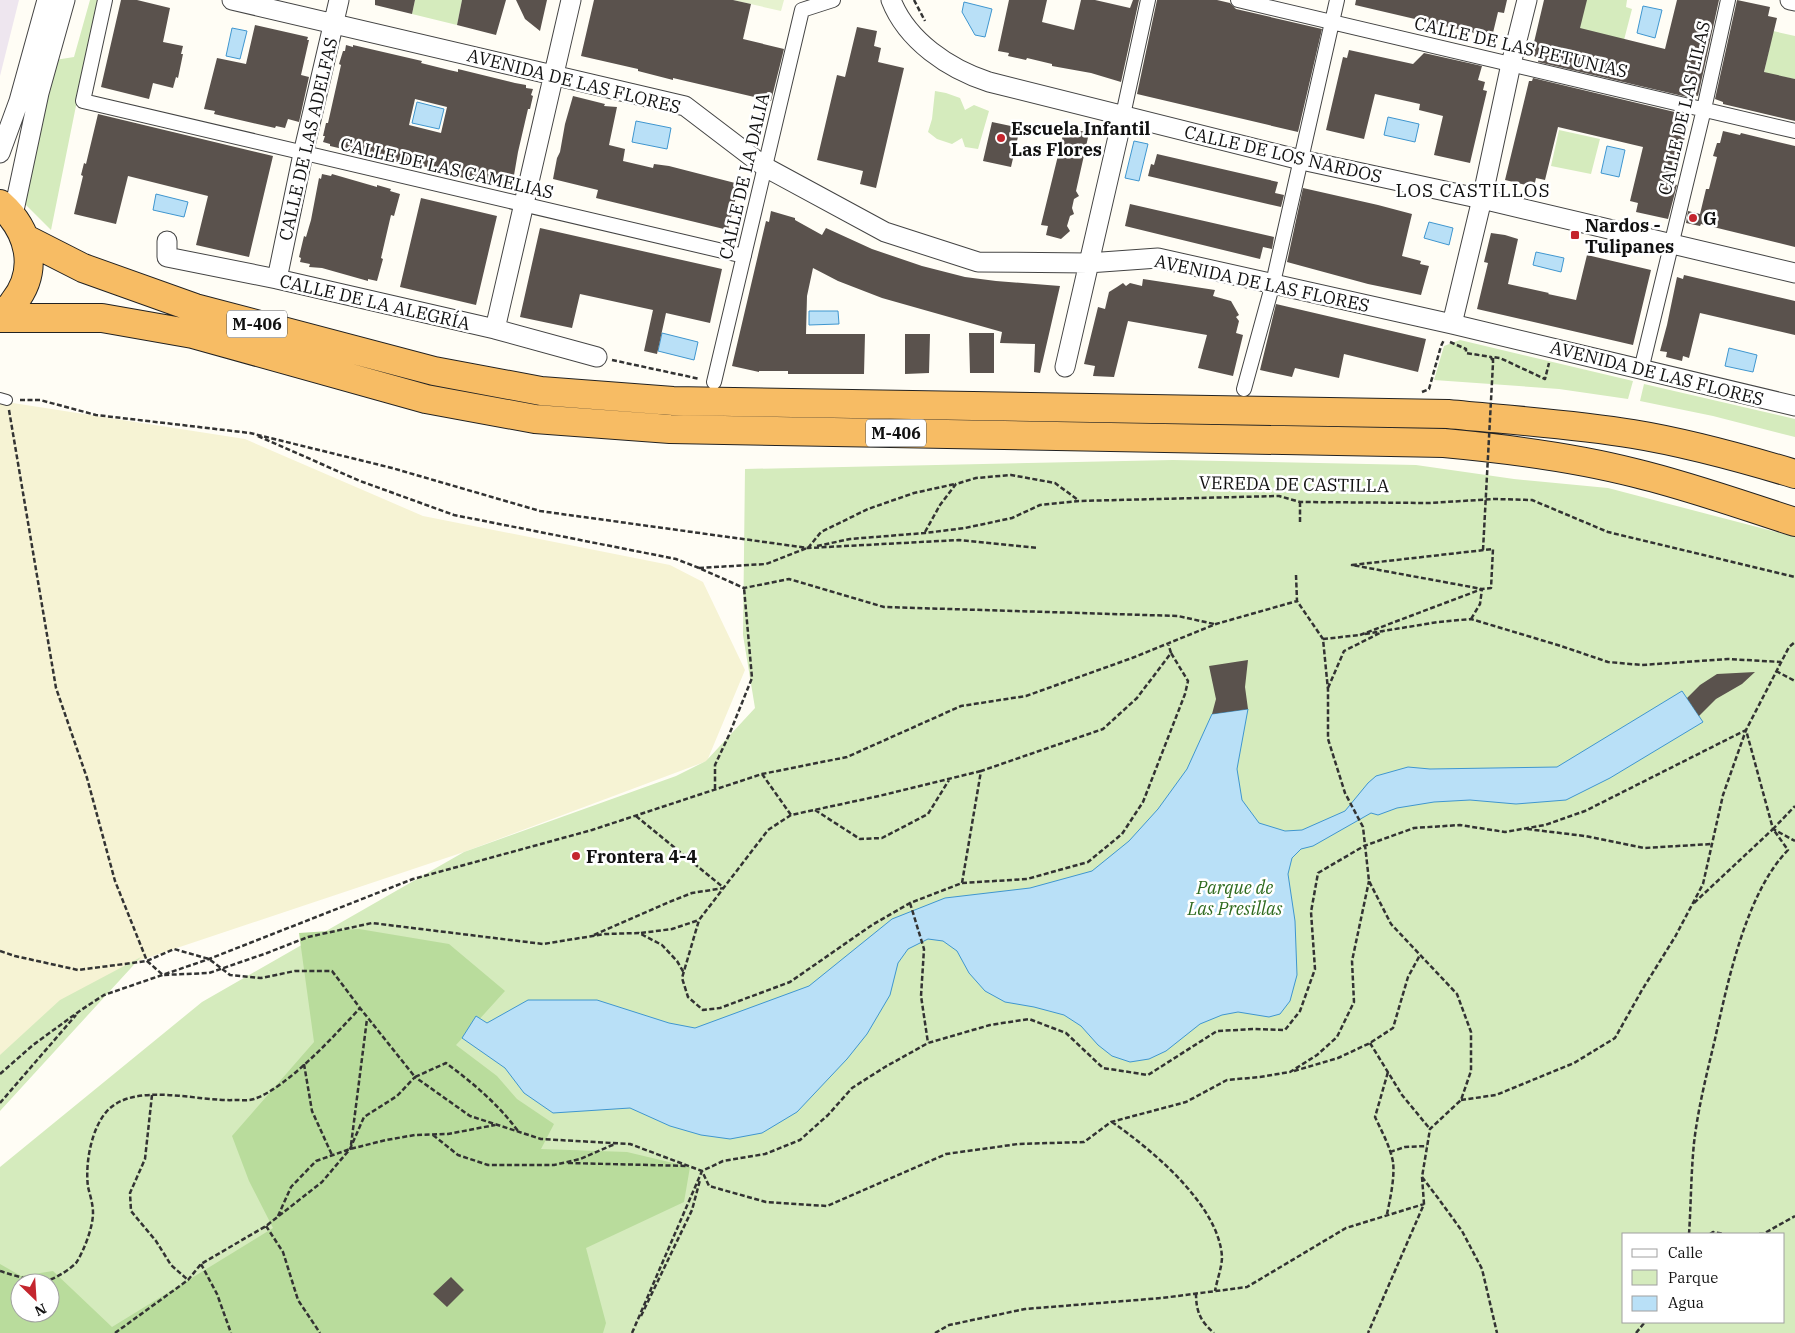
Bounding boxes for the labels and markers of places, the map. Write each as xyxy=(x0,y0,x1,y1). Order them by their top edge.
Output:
place label: Escuela Infantil Las Flores xyxy=(1011,117,1151,161)
marker: Escuela Infantil Las Flores xyxy=(995,132,1007,144)
place label: G xyxy=(1703,207,1717,230)
marker: G xyxy=(1687,212,1699,224)
place label: Nardos - Tulipanes xyxy=(1585,214,1674,258)
marker: Nardos - Tulipanes xyxy=(1569,229,1581,241)
place label: Frontera 4-4 xyxy=(586,845,698,868)
marker: Frontera 4-4 xyxy=(570,850,582,862)

